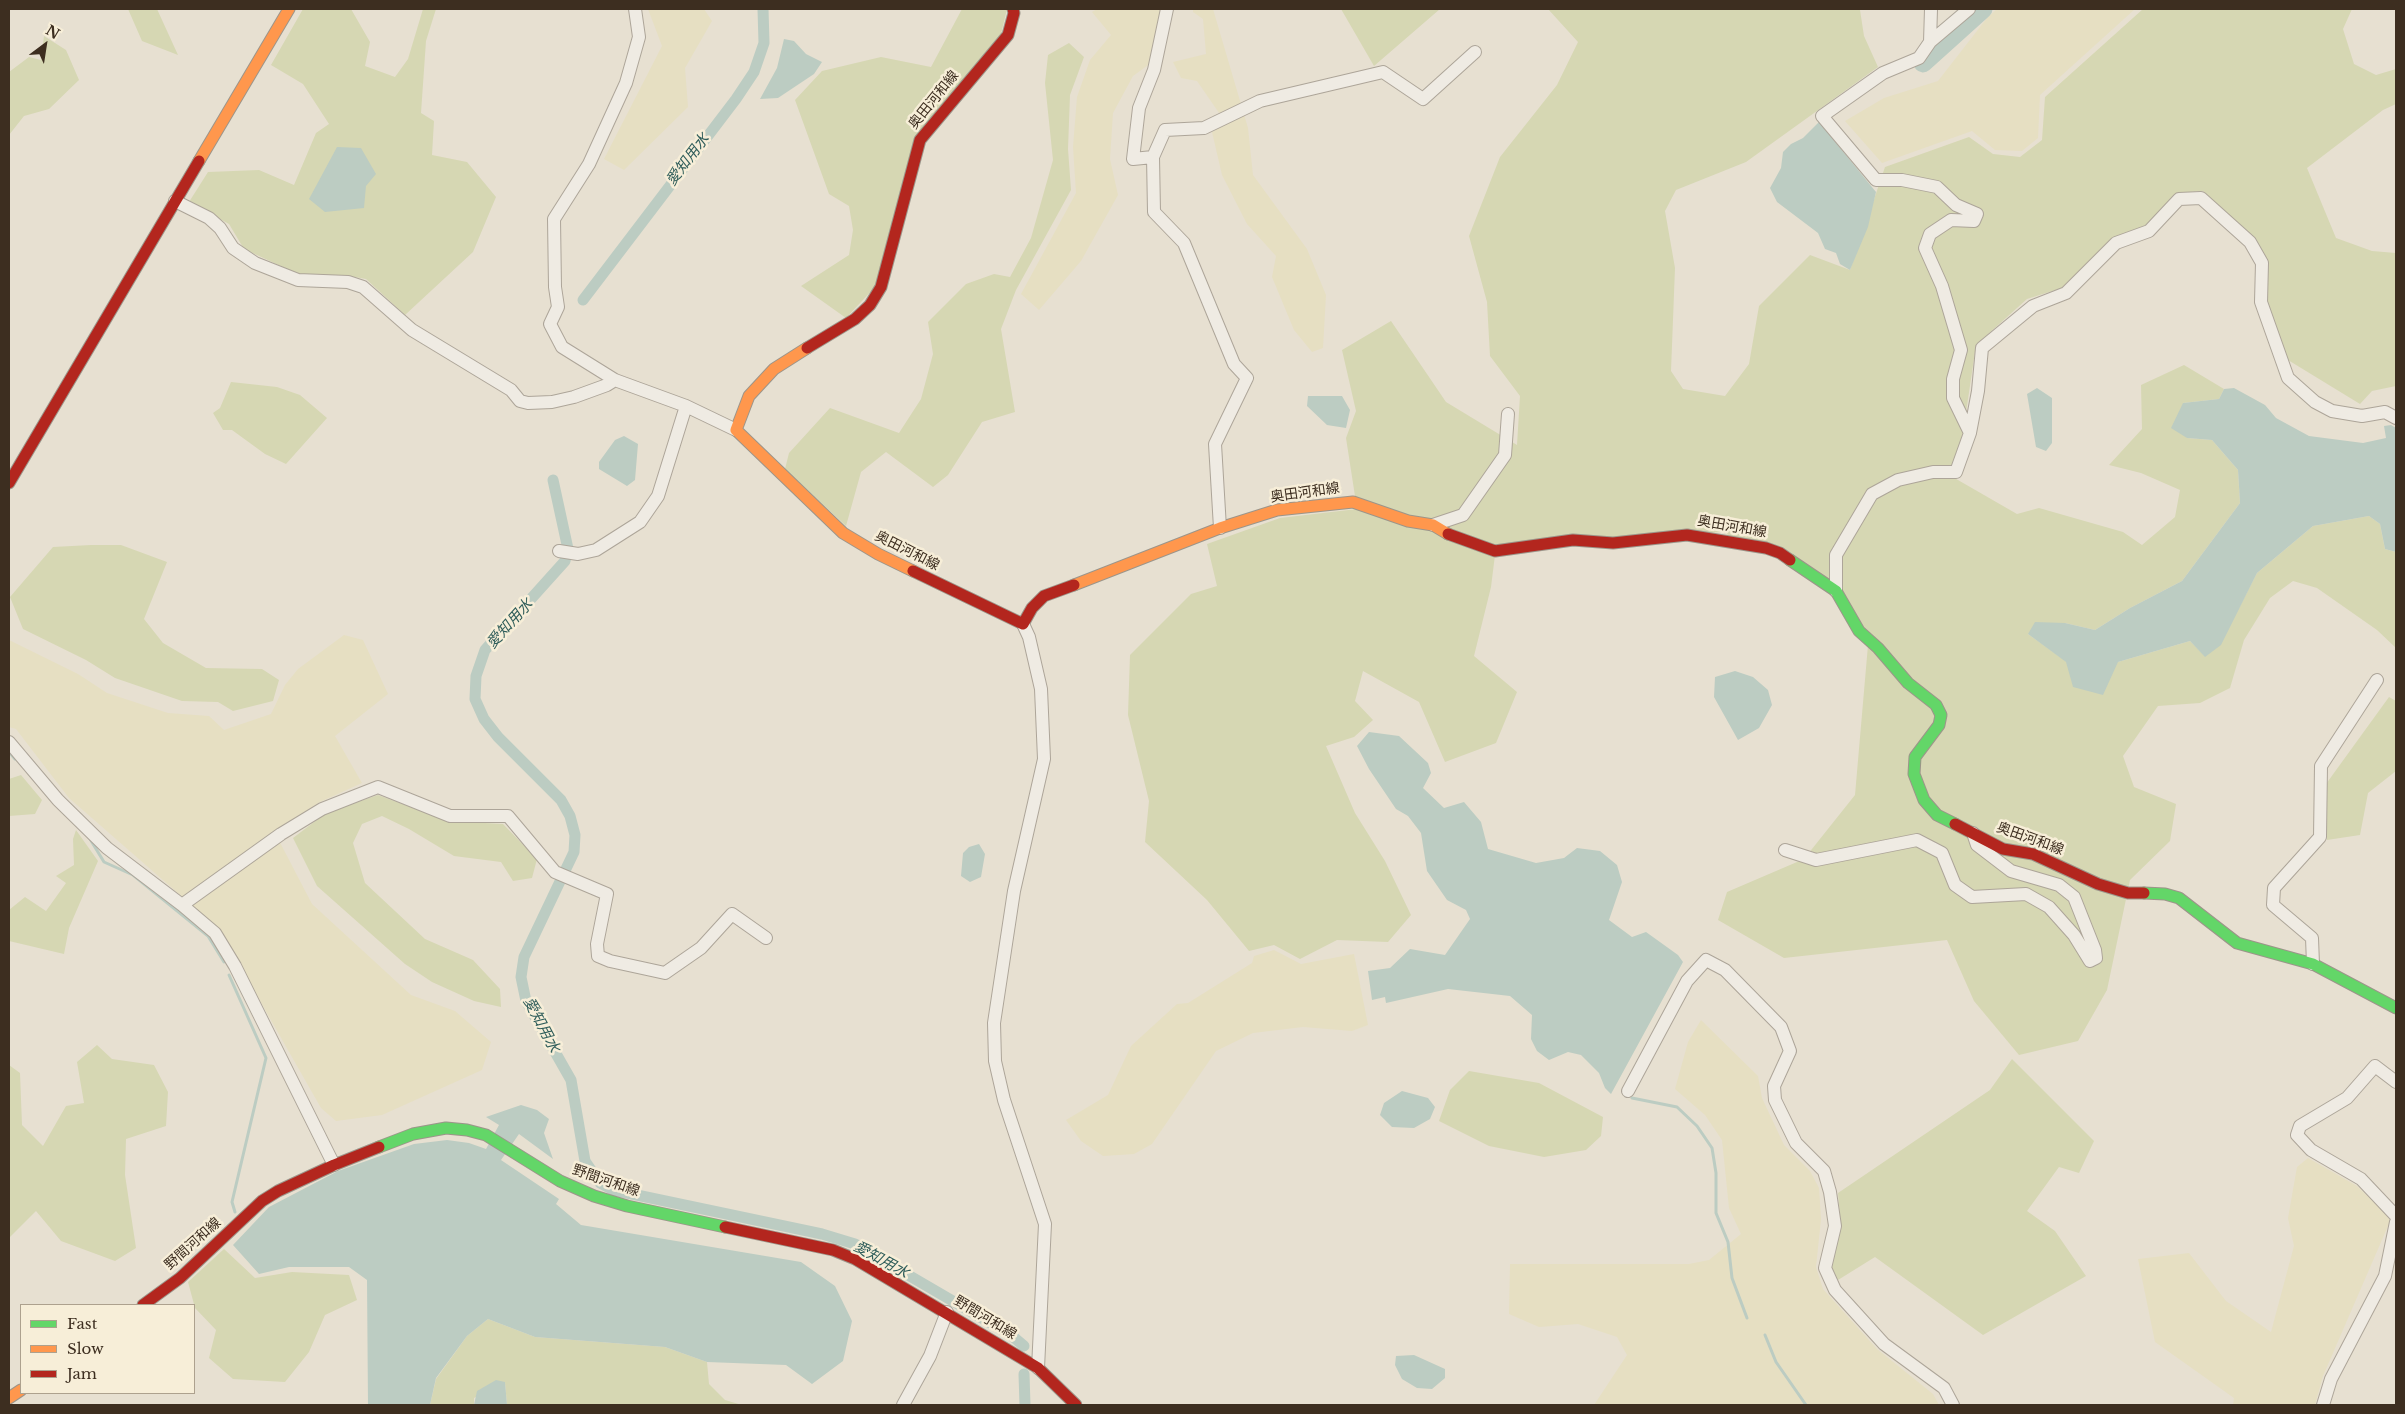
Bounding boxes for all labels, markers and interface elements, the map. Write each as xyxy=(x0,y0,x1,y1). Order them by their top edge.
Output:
north arrow xyxy=(20,20,70,70)
text: N xyxy=(42,21,63,43)
street label: 奥田河和線 xyxy=(905,68,963,132)
water label: 愛知用水 xyxy=(663,131,713,189)
street label: 奥田河和線 xyxy=(1269,480,1341,506)
street label: 奥田河和線 xyxy=(1696,513,1768,541)
street label: 奥田河和線 xyxy=(872,528,942,574)
water label: 愛知用水 xyxy=(483,596,537,652)
street label: 奥田河和線 xyxy=(1994,819,2066,859)
water label: 愛知用水 xyxy=(519,994,563,1056)
street label: 野間河和線 xyxy=(570,1162,642,1200)
street label: 野間河和線 xyxy=(161,1214,225,1274)
water label: 愛知用水 xyxy=(850,1238,912,1282)
street label: 野間河和線 xyxy=(951,1293,1019,1343)
legend xyxy=(20,1304,195,1394)
text: Fast xyxy=(67,1314,97,1333)
text: Slow xyxy=(67,1339,104,1358)
text: Jam xyxy=(67,1364,97,1383)

